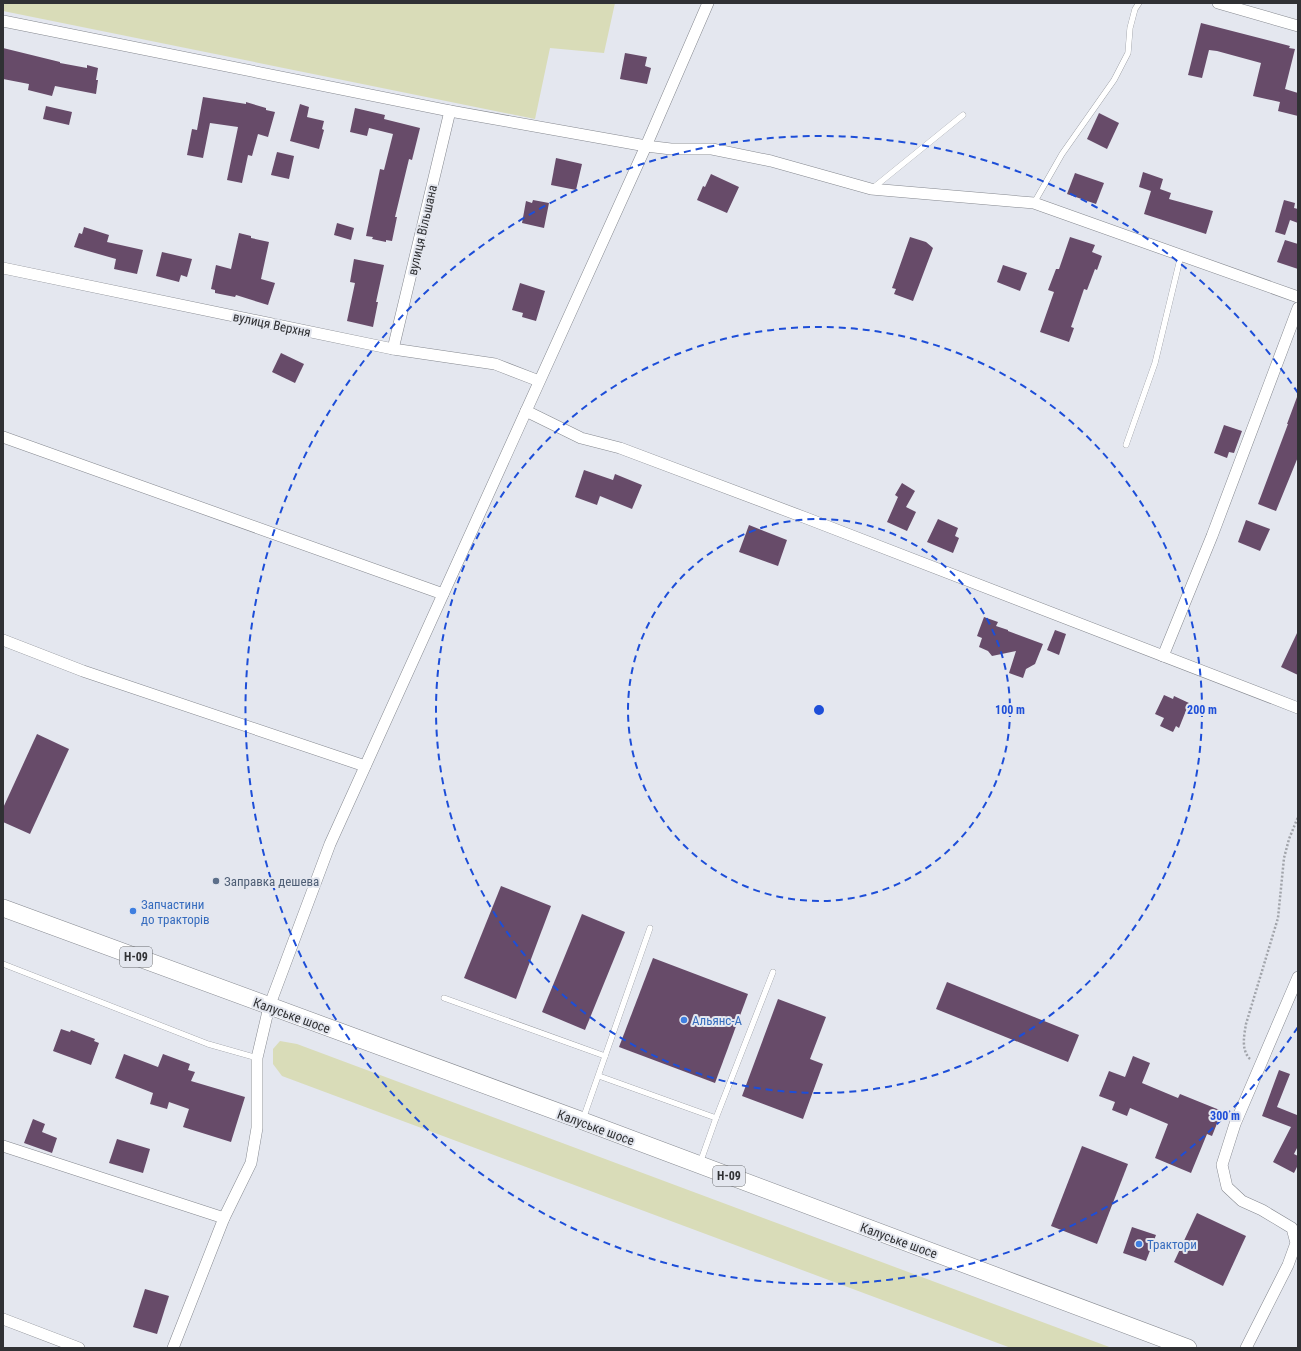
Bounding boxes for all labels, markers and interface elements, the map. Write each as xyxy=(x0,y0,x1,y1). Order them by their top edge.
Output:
street label: вулиця Вільшана xyxy=(405,184,440,277)
street label: вулиця Верхня xyxy=(232,309,312,340)
centre of rings xyxy=(812,703,826,717)
text: 100 m xyxy=(995,703,1025,717)
text: 200 m xyxy=(1187,703,1217,717)
place label: Заправка дешева xyxy=(224,874,319,889)
marker: Заправка дешева xyxy=(211,876,221,886)
place label: Запчастини до тракторів xyxy=(141,897,210,927)
marker: Запчастини до тракторів xyxy=(128,906,138,916)
road number: Н-09 xyxy=(120,947,152,967)
street label: Калуське шосе xyxy=(251,995,332,1036)
place label: Альянс-А xyxy=(692,1013,743,1028)
marker: Альянс-А xyxy=(679,1015,689,1025)
street label: Калуське шосе xyxy=(555,1107,636,1148)
text: 300 m xyxy=(1210,1109,1240,1123)
road number: Н-09 xyxy=(713,1166,745,1186)
street label: Калуське шосе xyxy=(858,1220,939,1261)
place label: Трактори xyxy=(1147,1237,1197,1252)
marker: Трактори xyxy=(1134,1239,1144,1249)

